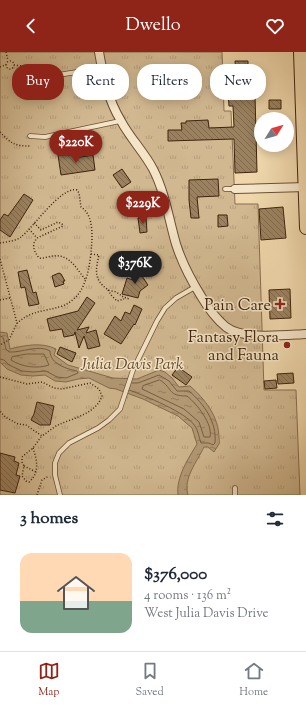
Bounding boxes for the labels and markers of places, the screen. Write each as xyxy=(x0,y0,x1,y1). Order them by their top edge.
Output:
pin: $220K xyxy=(48,130,104,164)
pin: $229K xyxy=(115,191,171,225)
pin: $376K xyxy=(107,251,163,285)
place label: Pain Care xyxy=(204,295,271,318)
marker: Pain Care xyxy=(274,298,286,310)
place label: Fantasy Flora and Fauna xyxy=(188,327,280,368)
marker: Fantasy Flora and Fauna xyxy=(282,340,292,350)

